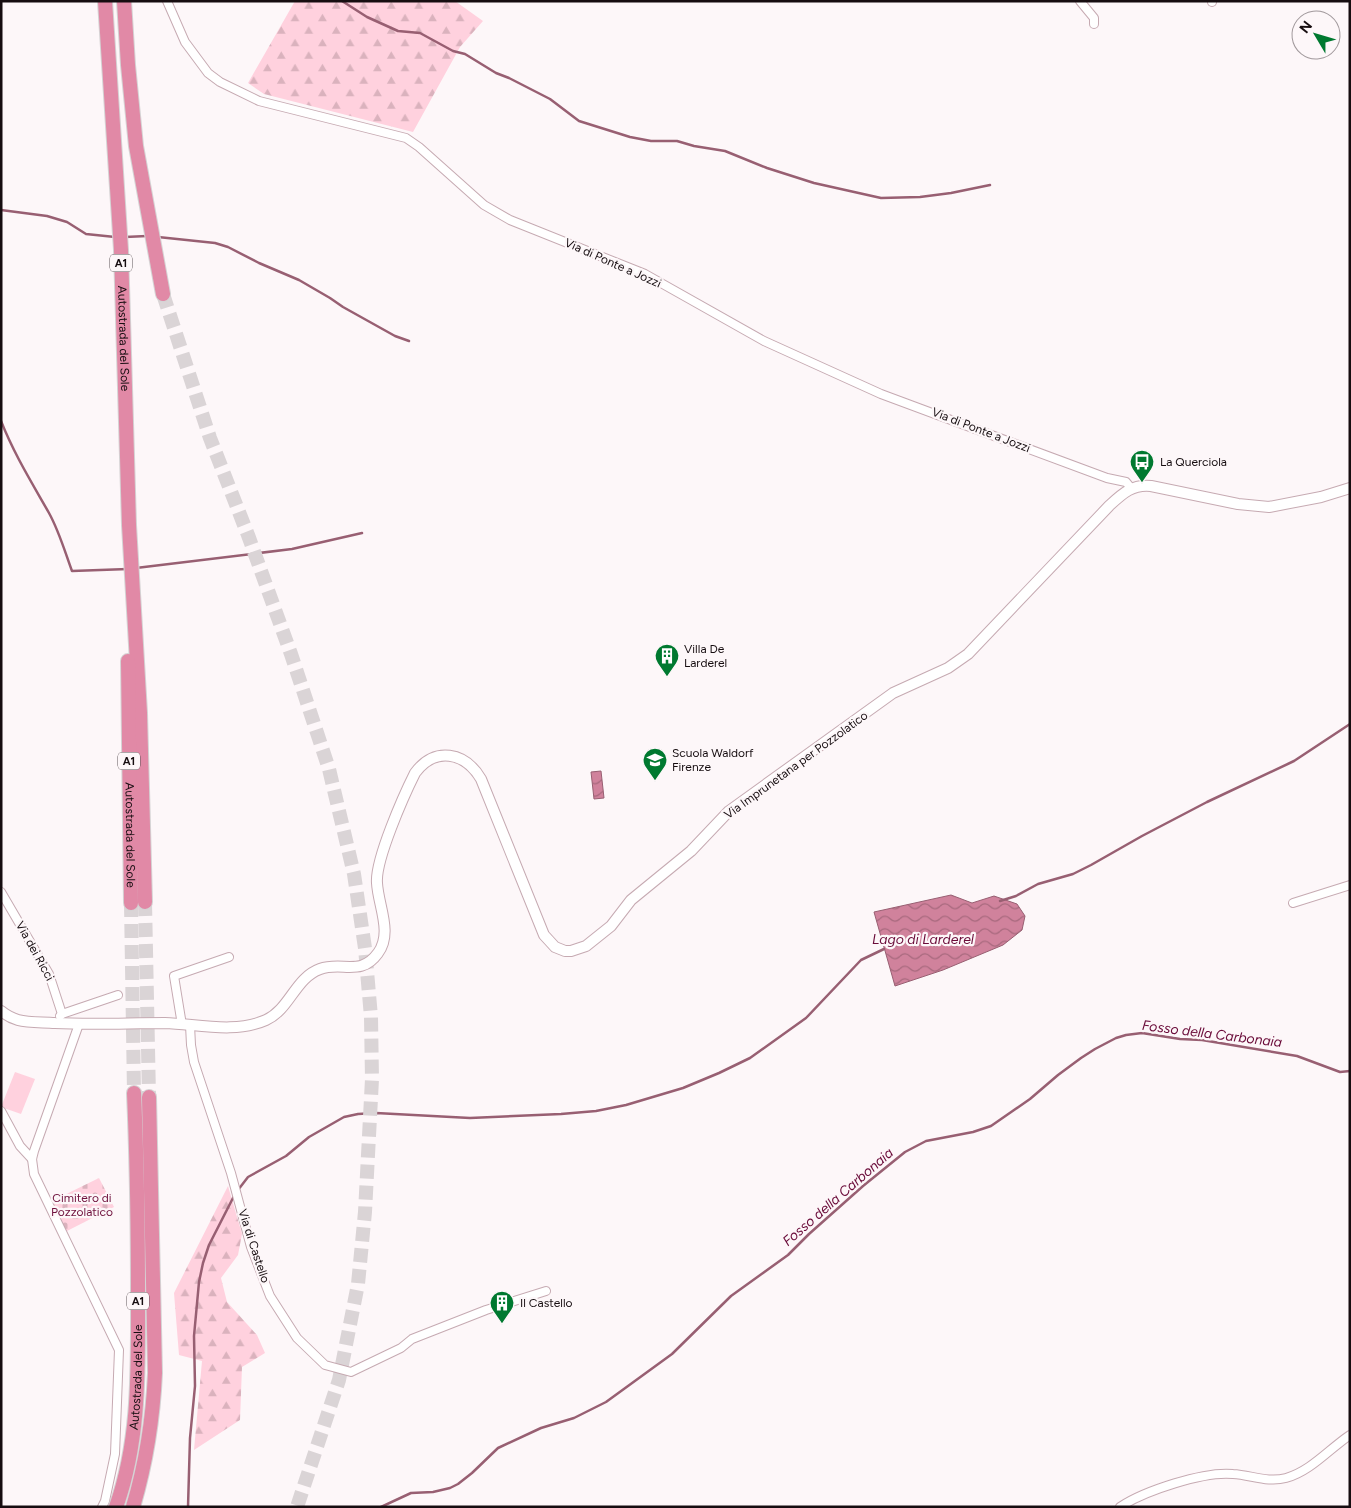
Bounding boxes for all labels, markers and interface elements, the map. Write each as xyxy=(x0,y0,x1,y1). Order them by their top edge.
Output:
north arrow xyxy=(1291,10,1341,60)
text: N xyxy=(1296,18,1316,37)
street label: Via di Ponte a Jozzi xyxy=(563,235,663,291)
road number: A1 xyxy=(110,254,132,272)
street label: Autostrada del Sole xyxy=(115,285,132,392)
street label: Via di Ponte a Jozzi xyxy=(930,405,1032,455)
bus stop icon: La Querciola xyxy=(1129,449,1155,483)
place label: La Querciola xyxy=(1160,455,1227,469)
place label: Villa De Larderel xyxy=(684,642,727,670)
building icon: Villa De Larderel xyxy=(654,643,680,677)
street label: Via Imprunetana per Pozzolatico xyxy=(722,708,870,822)
place label: Scuola Waldorf Firenze xyxy=(672,746,754,774)
school or university icon: Scuola Waldorf Firenze xyxy=(642,747,668,781)
road number: A1 xyxy=(118,752,140,769)
street label: Autostrada del Sole xyxy=(123,782,138,888)
street label: Via dei Ricci xyxy=(13,919,57,983)
water label: Lago di Larderel xyxy=(872,931,975,948)
water label: Fosso della Carbonaia xyxy=(1141,1017,1283,1051)
water label: Fosso della Carbonaia xyxy=(779,1144,897,1250)
park label: Cimitero di Pozzolatico xyxy=(51,1191,113,1219)
street label: Via di Castello xyxy=(236,1207,273,1285)
building icon: Il Castello xyxy=(489,1290,515,1324)
road number: A1 xyxy=(127,1292,149,1310)
place label: Il Castello xyxy=(520,1296,573,1310)
street label: Autostrada del Sole xyxy=(127,1324,145,1431)

